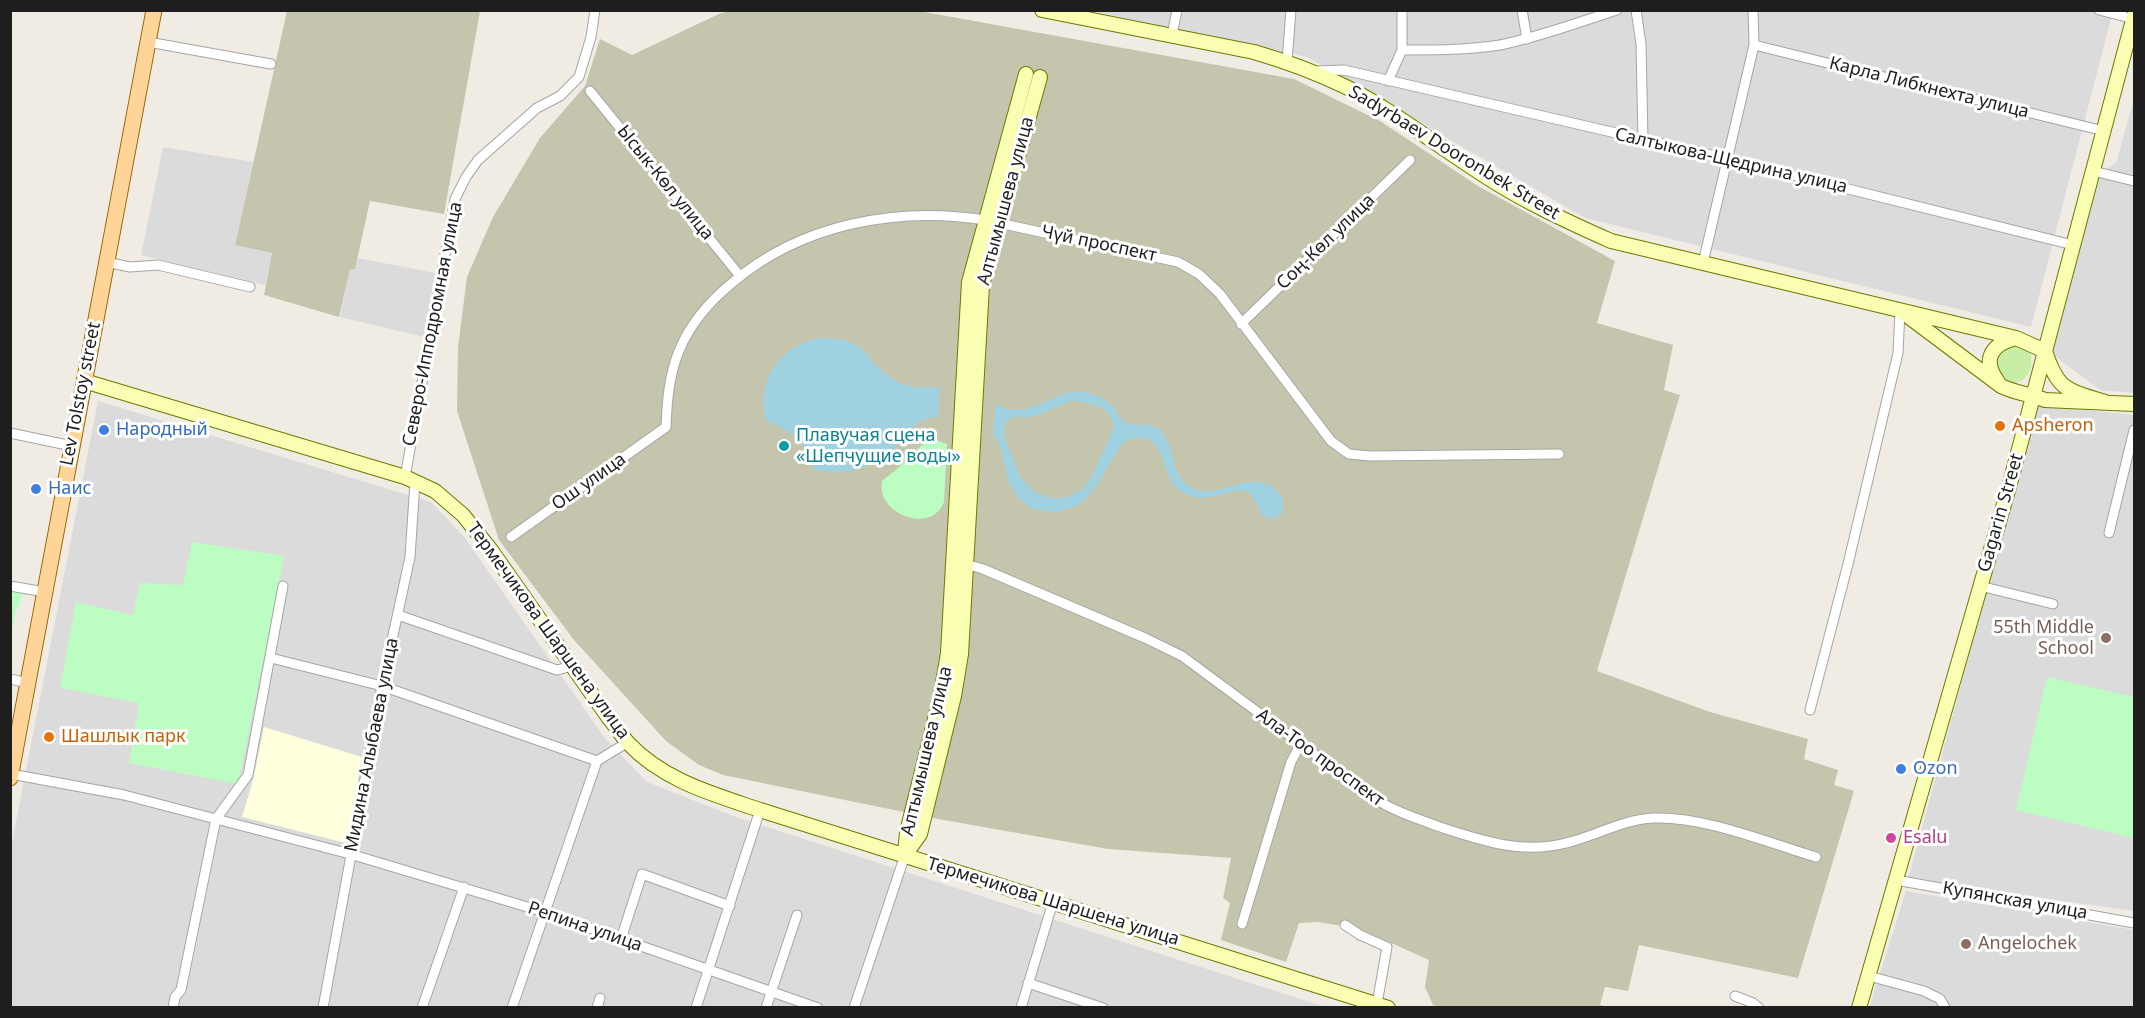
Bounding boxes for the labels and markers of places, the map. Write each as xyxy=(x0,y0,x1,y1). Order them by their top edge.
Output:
place label: Apsheron xyxy=(2012,415,2094,437)
place label: Народный xyxy=(116,419,208,441)
marker: Apsheron xyxy=(1993,419,2007,433)
marker: Народный xyxy=(97,423,111,437)
place label: Плавучая сцена «Шепчущие воды» xyxy=(796,425,961,468)
marker: Плавучая сцена «Шепчущие воды» xyxy=(777,439,791,453)
place label: Наис xyxy=(48,478,91,500)
marker: Наис xyxy=(29,482,43,496)
place label: 55th Middle School xyxy=(1993,617,2094,660)
marker: 55th Middle School xyxy=(2099,631,2113,645)
place label: Шашлык парк xyxy=(61,726,186,748)
marker: Шашлык парк xyxy=(42,730,56,744)
place label: Ozon xyxy=(1913,758,1958,780)
marker: Ozon xyxy=(1894,762,1908,776)
place label: Esalu xyxy=(1903,827,1947,849)
marker: Esalu xyxy=(1884,831,1898,845)
place label: Angelochek xyxy=(1978,933,2077,955)
marker: Angelochek xyxy=(1959,937,1973,951)

